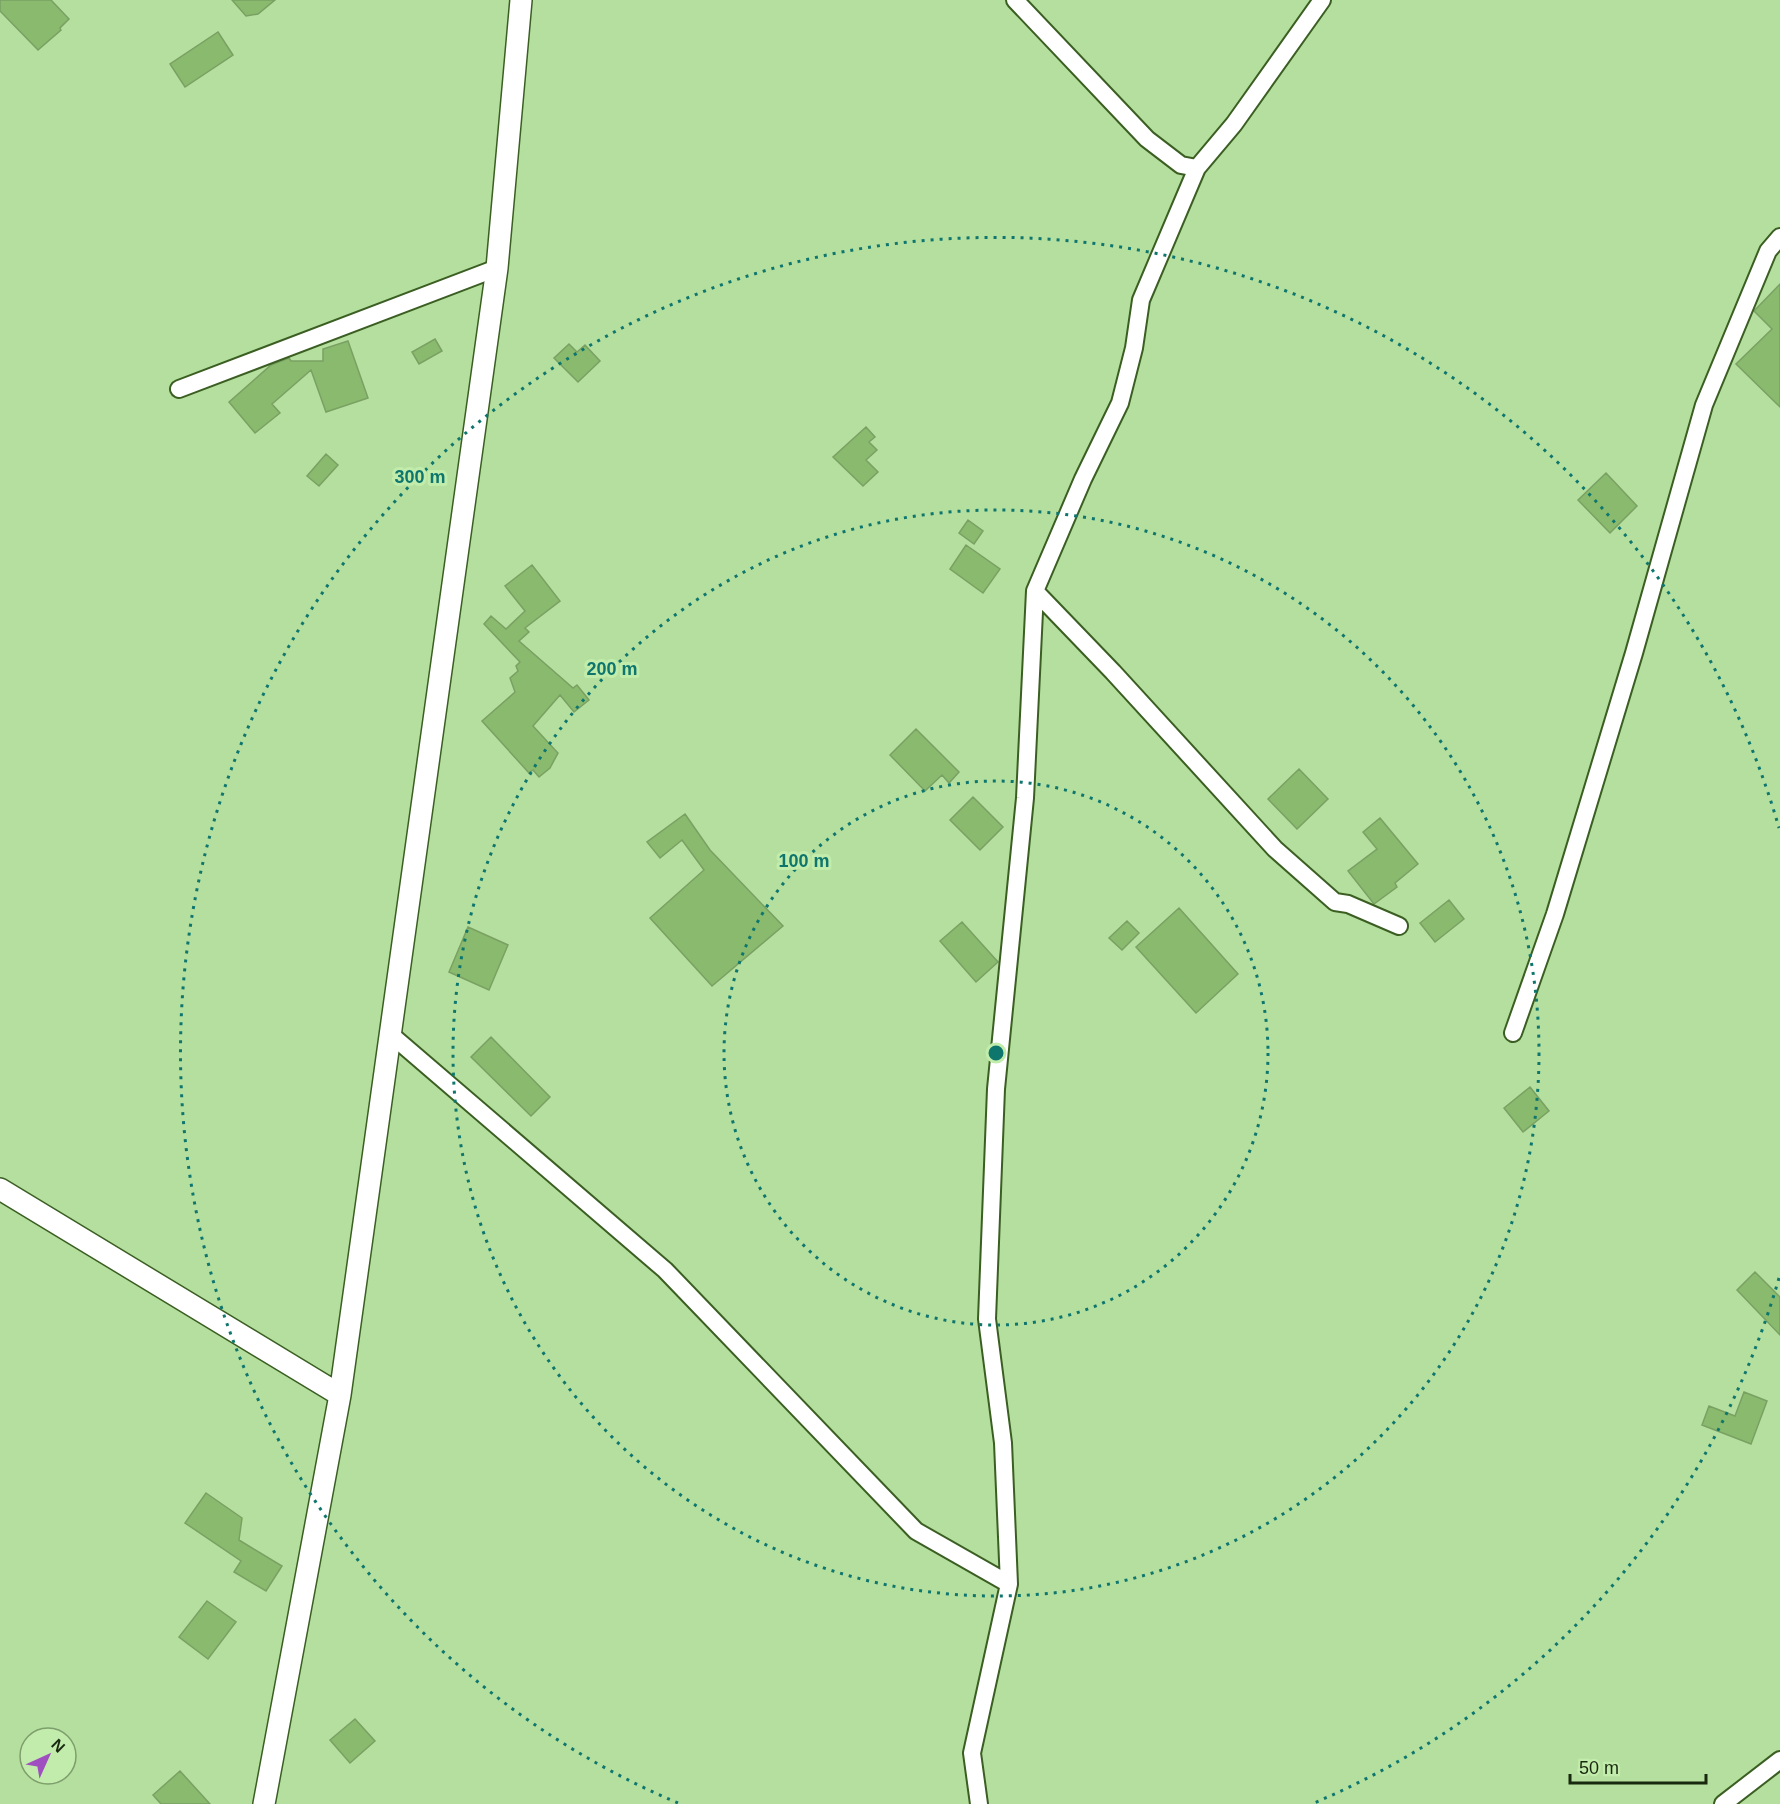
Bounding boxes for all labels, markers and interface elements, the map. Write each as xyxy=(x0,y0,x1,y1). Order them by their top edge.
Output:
text: 300 m xyxy=(394,467,446,487)
text: 200 m xyxy=(586,659,638,679)
text: 100 m xyxy=(778,851,830,871)
centre of rings xyxy=(986,1043,1006,1063)
north arrow xyxy=(18,1726,78,1786)
text: N xyxy=(48,1736,68,1756)
scale bar xyxy=(1570,1747,1706,1785)
text: 50 m xyxy=(1579,1758,1619,1778)

